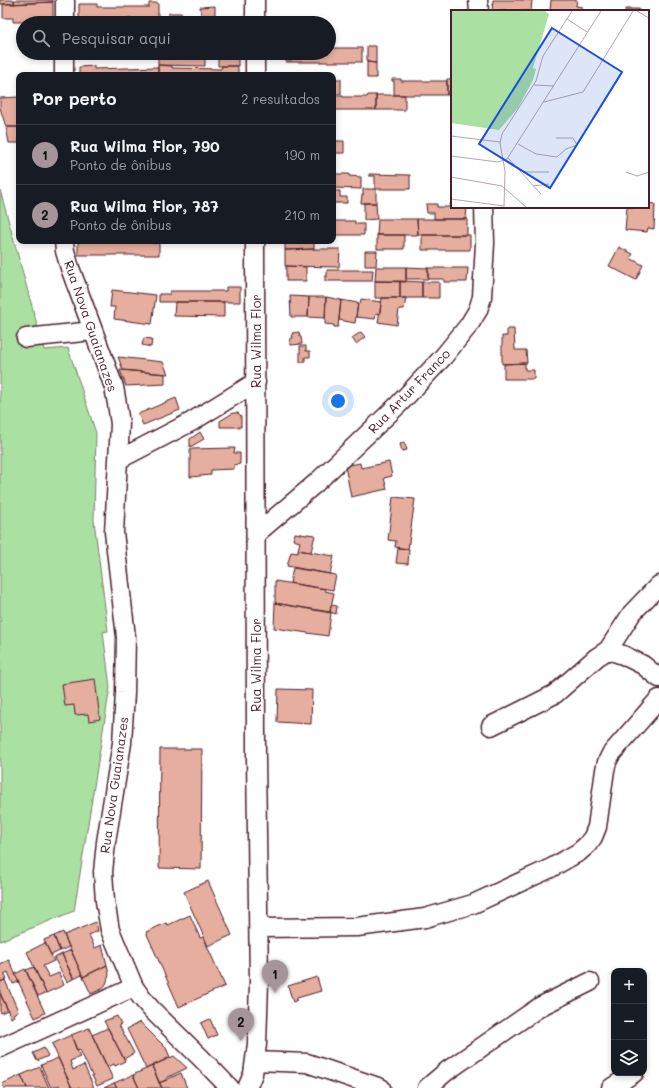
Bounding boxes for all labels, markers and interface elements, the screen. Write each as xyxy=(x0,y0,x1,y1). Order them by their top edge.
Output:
inset map xyxy=(451,10,649,208)
search box xyxy=(16,16,336,60)
icon: search xyxy=(30,27,52,49)
text: Pesquisar aqui xyxy=(62,28,171,48)
text: Por perto xyxy=(32,87,116,109)
text: 2 resultados xyxy=(241,90,320,107)
text: Rua Wilma Flor, 790 xyxy=(70,136,220,156)
text: 1 xyxy=(42,146,48,163)
text: 190 m xyxy=(284,146,320,163)
text: Ponto de ônibus xyxy=(70,156,172,173)
text: Rua Wilma Flor, 787 xyxy=(70,196,219,216)
text: 2 xyxy=(41,206,49,223)
text: 210 m xyxy=(284,206,320,223)
text: Ponto de ônibus xyxy=(70,216,172,233)
street label: Rua Nova Guaianazes xyxy=(61,258,122,394)
street label: Rua Wilma Flor xyxy=(247,294,264,388)
street label: Rua Artur Franco xyxy=(364,345,454,437)
your location xyxy=(328,391,348,411)
street label: Rua Wilma Flor xyxy=(247,618,264,712)
street label: Rua Nova Guaianazes xyxy=(95,715,132,854)
pin: 1 xyxy=(262,960,288,993)
map controls xyxy=(611,968,647,1076)
button: + xyxy=(611,968,647,1004)
button: − xyxy=(611,1004,647,1040)
pin: 2 xyxy=(228,1008,254,1041)
button: layers xyxy=(611,1040,647,1076)

